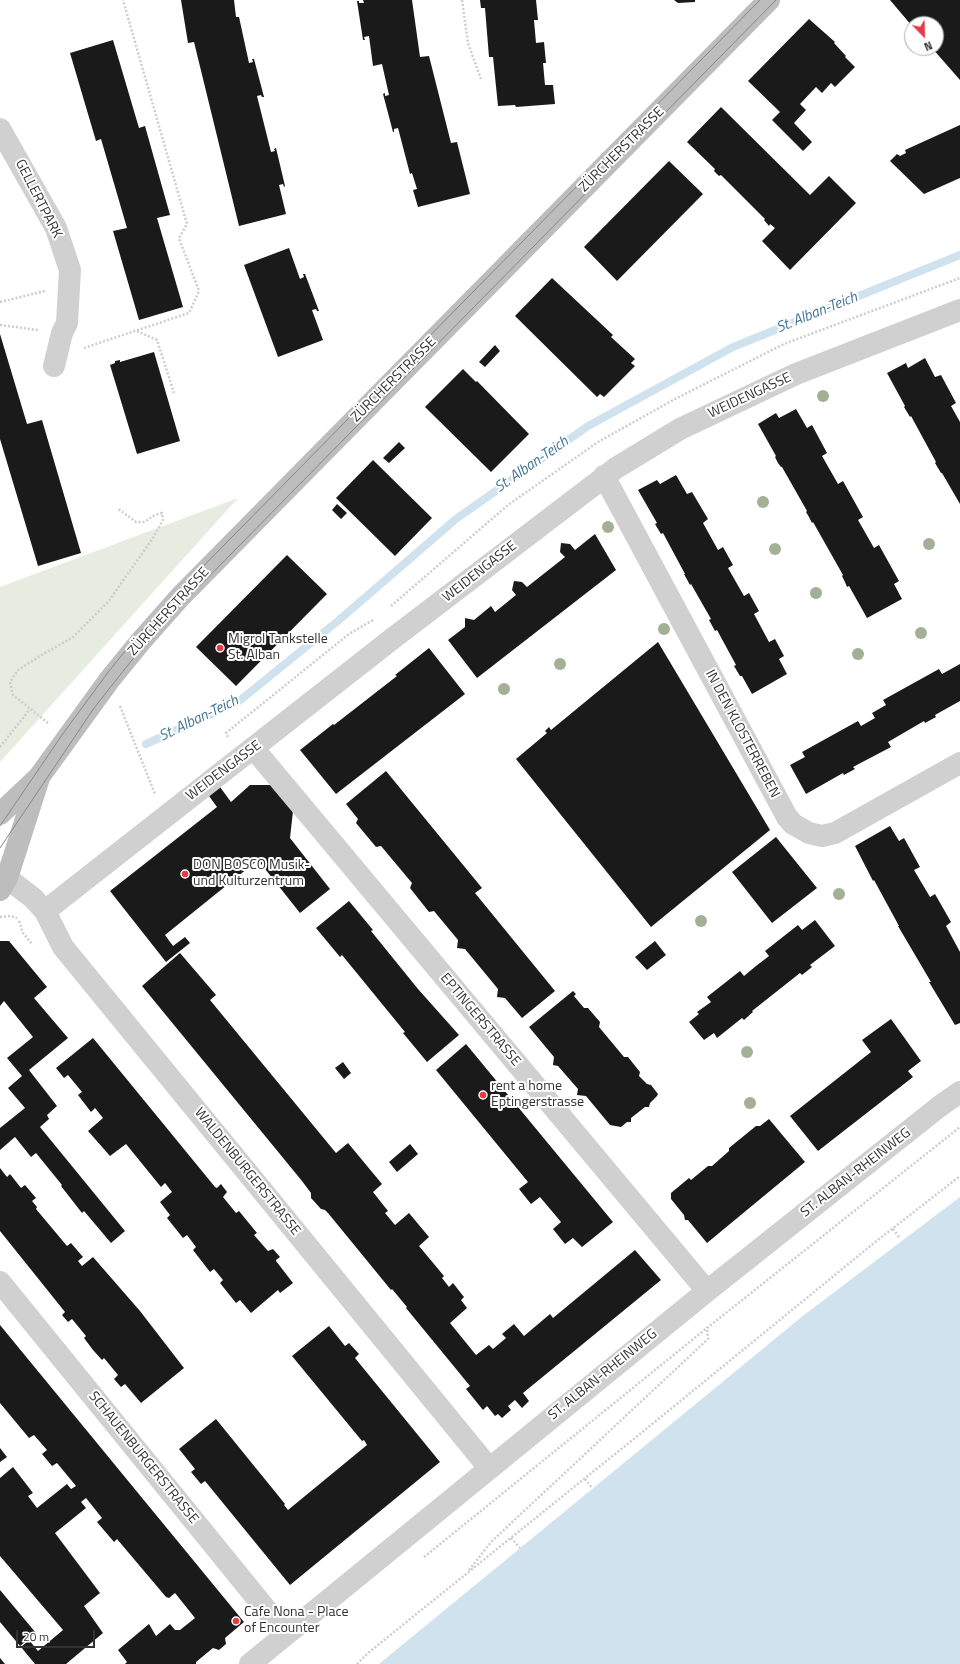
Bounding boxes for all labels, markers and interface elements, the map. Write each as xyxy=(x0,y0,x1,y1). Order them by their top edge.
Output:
north arrow xyxy=(904,16,944,56)
text: N xyxy=(922,37,935,55)
street label: ZÜRCHERSTRASSE xyxy=(576,104,668,196)
street label: GELLERTPARK xyxy=(11,157,65,241)
water label: St. Alban-Teich xyxy=(774,289,860,337)
street label: ZÜRCHERSTRASSE xyxy=(348,334,440,426)
street label: WEIDENGASSE xyxy=(706,369,794,423)
water label: St. Alban-Teich xyxy=(492,433,572,497)
street label: WEIDENGASSE xyxy=(440,538,520,606)
street label: ZÜRCHERSTRASSE xyxy=(125,564,213,660)
place label: Migrol Tankstelle St. Alban xyxy=(228,632,328,664)
marker: Migrol Tankstelle St. Alban xyxy=(215,643,225,653)
street label: IN DEN KLOSTERREBEN xyxy=(701,667,783,801)
water label: St. Alban-Teich xyxy=(157,692,241,746)
street label: WEIDENGASSE xyxy=(183,737,265,805)
place label: DON BOSCO Musik- und Kulturzentrum xyxy=(193,858,310,890)
marker: DON BOSCO Musik- und Kulturzentrum xyxy=(180,869,190,879)
street label: EPTINGERSTRASSE xyxy=(436,970,524,1070)
place label: rent a home Eptingerstrasse xyxy=(491,1079,584,1112)
marker: rent a home Eptingerstrasse xyxy=(478,1090,488,1100)
street label: WALDENBURGERSTRASSE xyxy=(190,1105,304,1239)
street label: ST. ALBAN-RHEINWEG xyxy=(798,1125,914,1221)
street label: ST. ALBAN-RHEINWEG xyxy=(545,1326,661,1424)
street label: SCHAUENBURGERSTRASSE xyxy=(85,1389,201,1527)
place label: Cafe Nona - Place of Encounter xyxy=(244,1605,349,1638)
marker: Cafe Nona - Place of Encounter xyxy=(231,1616,241,1626)
scale bar xyxy=(18,1622,97,1648)
text: 20 m xyxy=(23,1627,49,1646)

